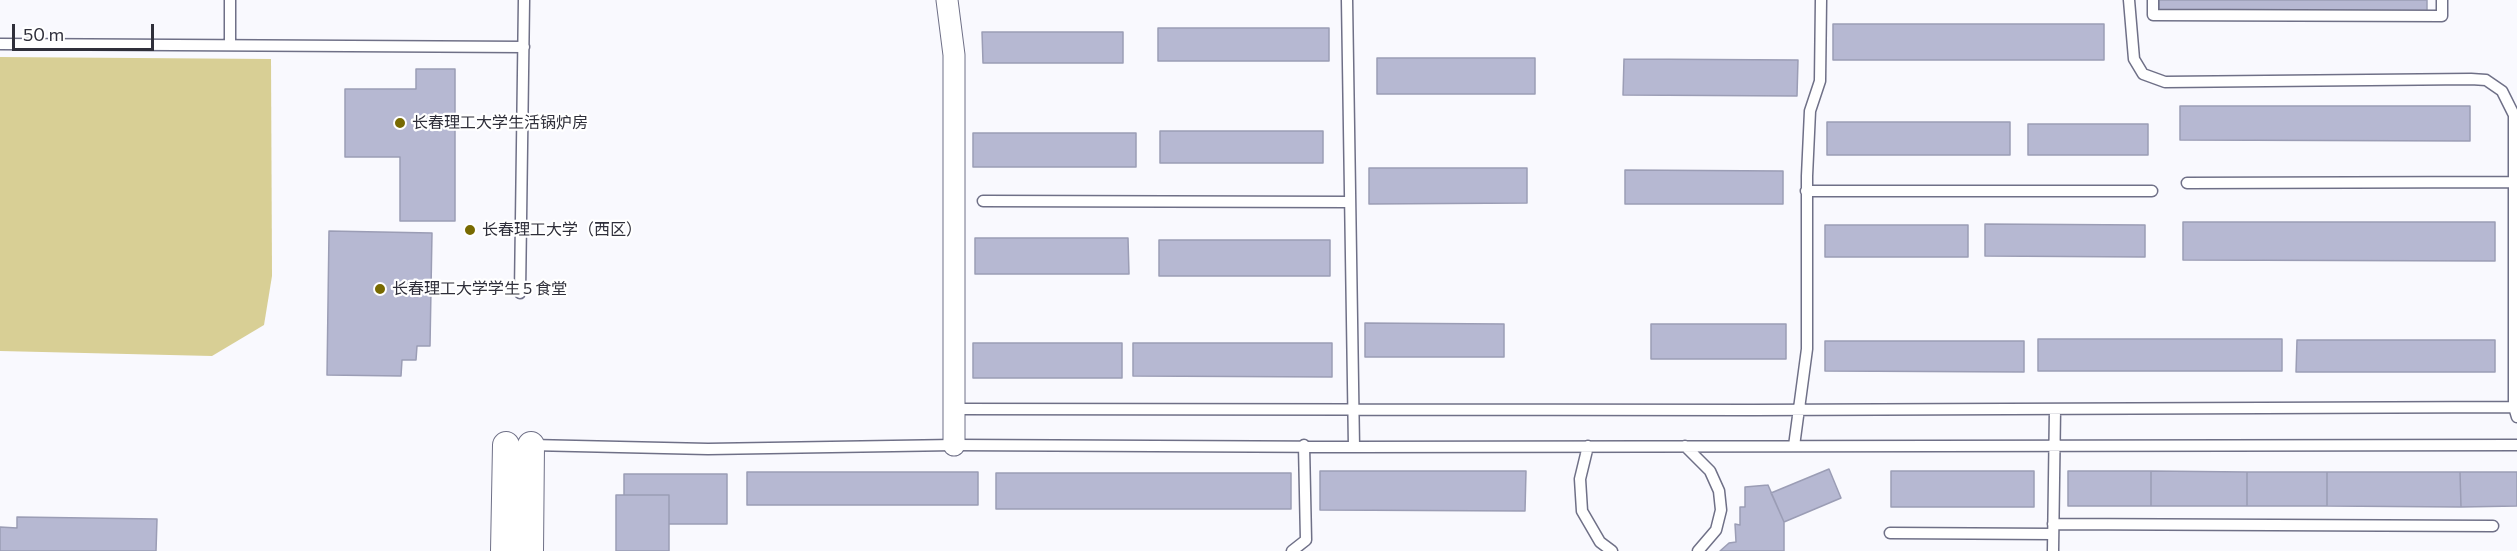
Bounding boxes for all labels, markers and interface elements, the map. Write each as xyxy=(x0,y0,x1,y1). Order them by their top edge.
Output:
scale bar xyxy=(15,12,158,50)
text: 50 m xyxy=(23,23,64,45)
place label: 长春理工大学生活锅炉房 xyxy=(412,113,588,133)
marker: 长春理工大学生活锅炉房 xyxy=(393,116,407,130)
place label: 长春理工大学（西区） xyxy=(482,220,642,240)
marker: 长春理工大学（西区） xyxy=(463,223,477,237)
place label: 长春理工大学学生 5 食堂 xyxy=(392,279,567,299)
marker: 长春理工大学学生 5 食堂 xyxy=(373,282,387,296)

